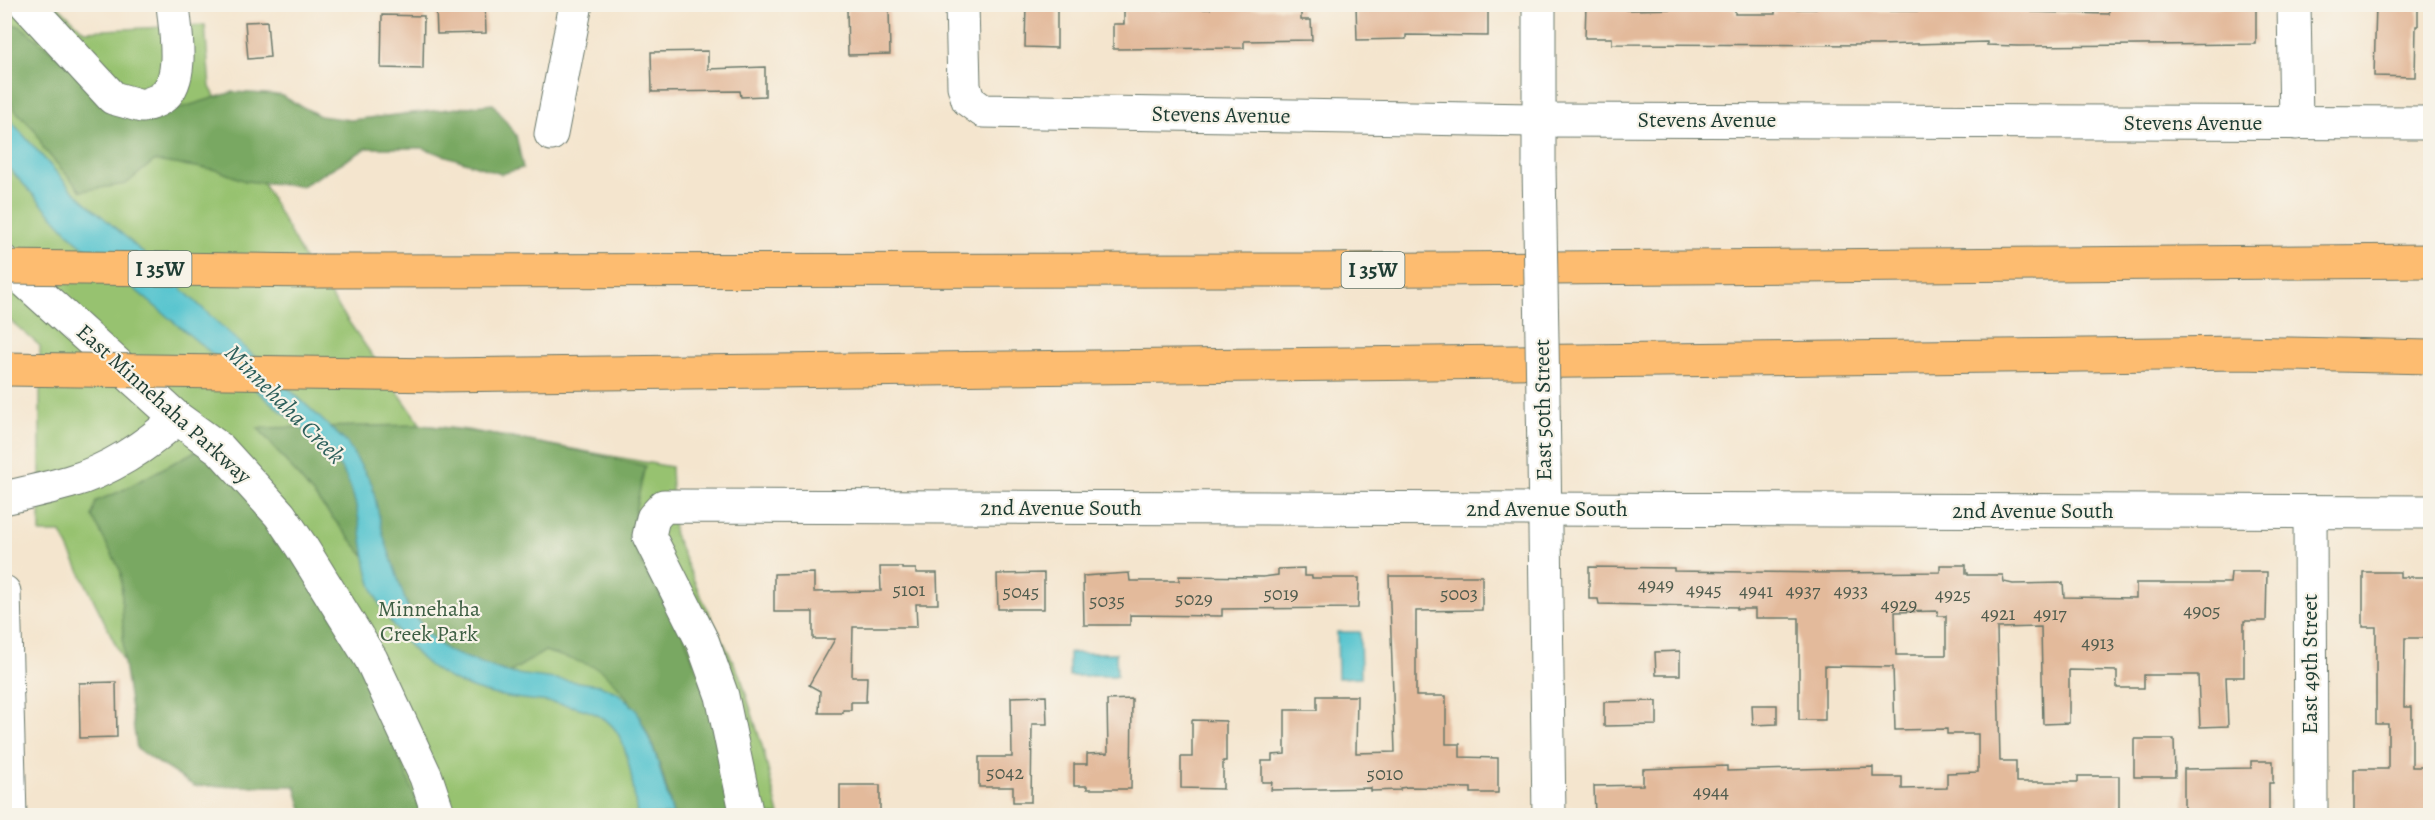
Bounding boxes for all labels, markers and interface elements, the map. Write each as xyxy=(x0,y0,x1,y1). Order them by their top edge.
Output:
street label: Stevens Avenue xyxy=(1151,99,1291,131)
street label: Stevens Avenue xyxy=(1638,105,1776,135)
street label: Stevens Avenue xyxy=(2124,108,2262,138)
road number: I 35W xyxy=(128,251,192,287)
road number: I 35W xyxy=(1342,252,1404,288)
street label: East Minnehaha Parkway xyxy=(70,317,258,491)
water label: Minnehaha Creek xyxy=(218,337,352,471)
street label: East 50th Street xyxy=(1527,339,1559,481)
street label: 2nd Avenue South xyxy=(980,493,1142,523)
street label: 2nd Avenue South xyxy=(1466,494,1628,524)
street label: 2nd Avenue South xyxy=(1952,496,2114,526)
house number: 4949 xyxy=(1638,571,1674,598)
house number: 5101 xyxy=(893,576,926,603)
house number: 4945 xyxy=(1686,576,1722,603)
house number: 4941 xyxy=(1739,577,1773,604)
house number: 4937 xyxy=(1786,577,1821,604)
house number: 4933 xyxy=(1834,577,1868,604)
house number: 5045 xyxy=(1003,578,1039,605)
house number: 5019 xyxy=(1263,580,1299,607)
house number: 5003 xyxy=(1440,580,1478,607)
house number: 4925 xyxy=(1935,581,1971,608)
house number: 5029 xyxy=(1175,585,1213,612)
house number: 5035 xyxy=(1089,587,1125,614)
house number: 4929 xyxy=(1881,591,1917,618)
park label: Minnehaha Creek Park xyxy=(378,594,481,649)
street label: East 49th Street xyxy=(2295,594,2325,734)
house number: 4905 xyxy=(2183,597,2221,624)
house number: 4921 xyxy=(1981,600,2015,627)
house number: 4917 xyxy=(2033,600,2067,627)
house number: 4913 xyxy=(2081,629,2115,656)
house number: 5042 xyxy=(986,759,1024,786)
house number: 5010 xyxy=(1367,760,1403,787)
house number: 4944 xyxy=(1693,778,1729,805)

